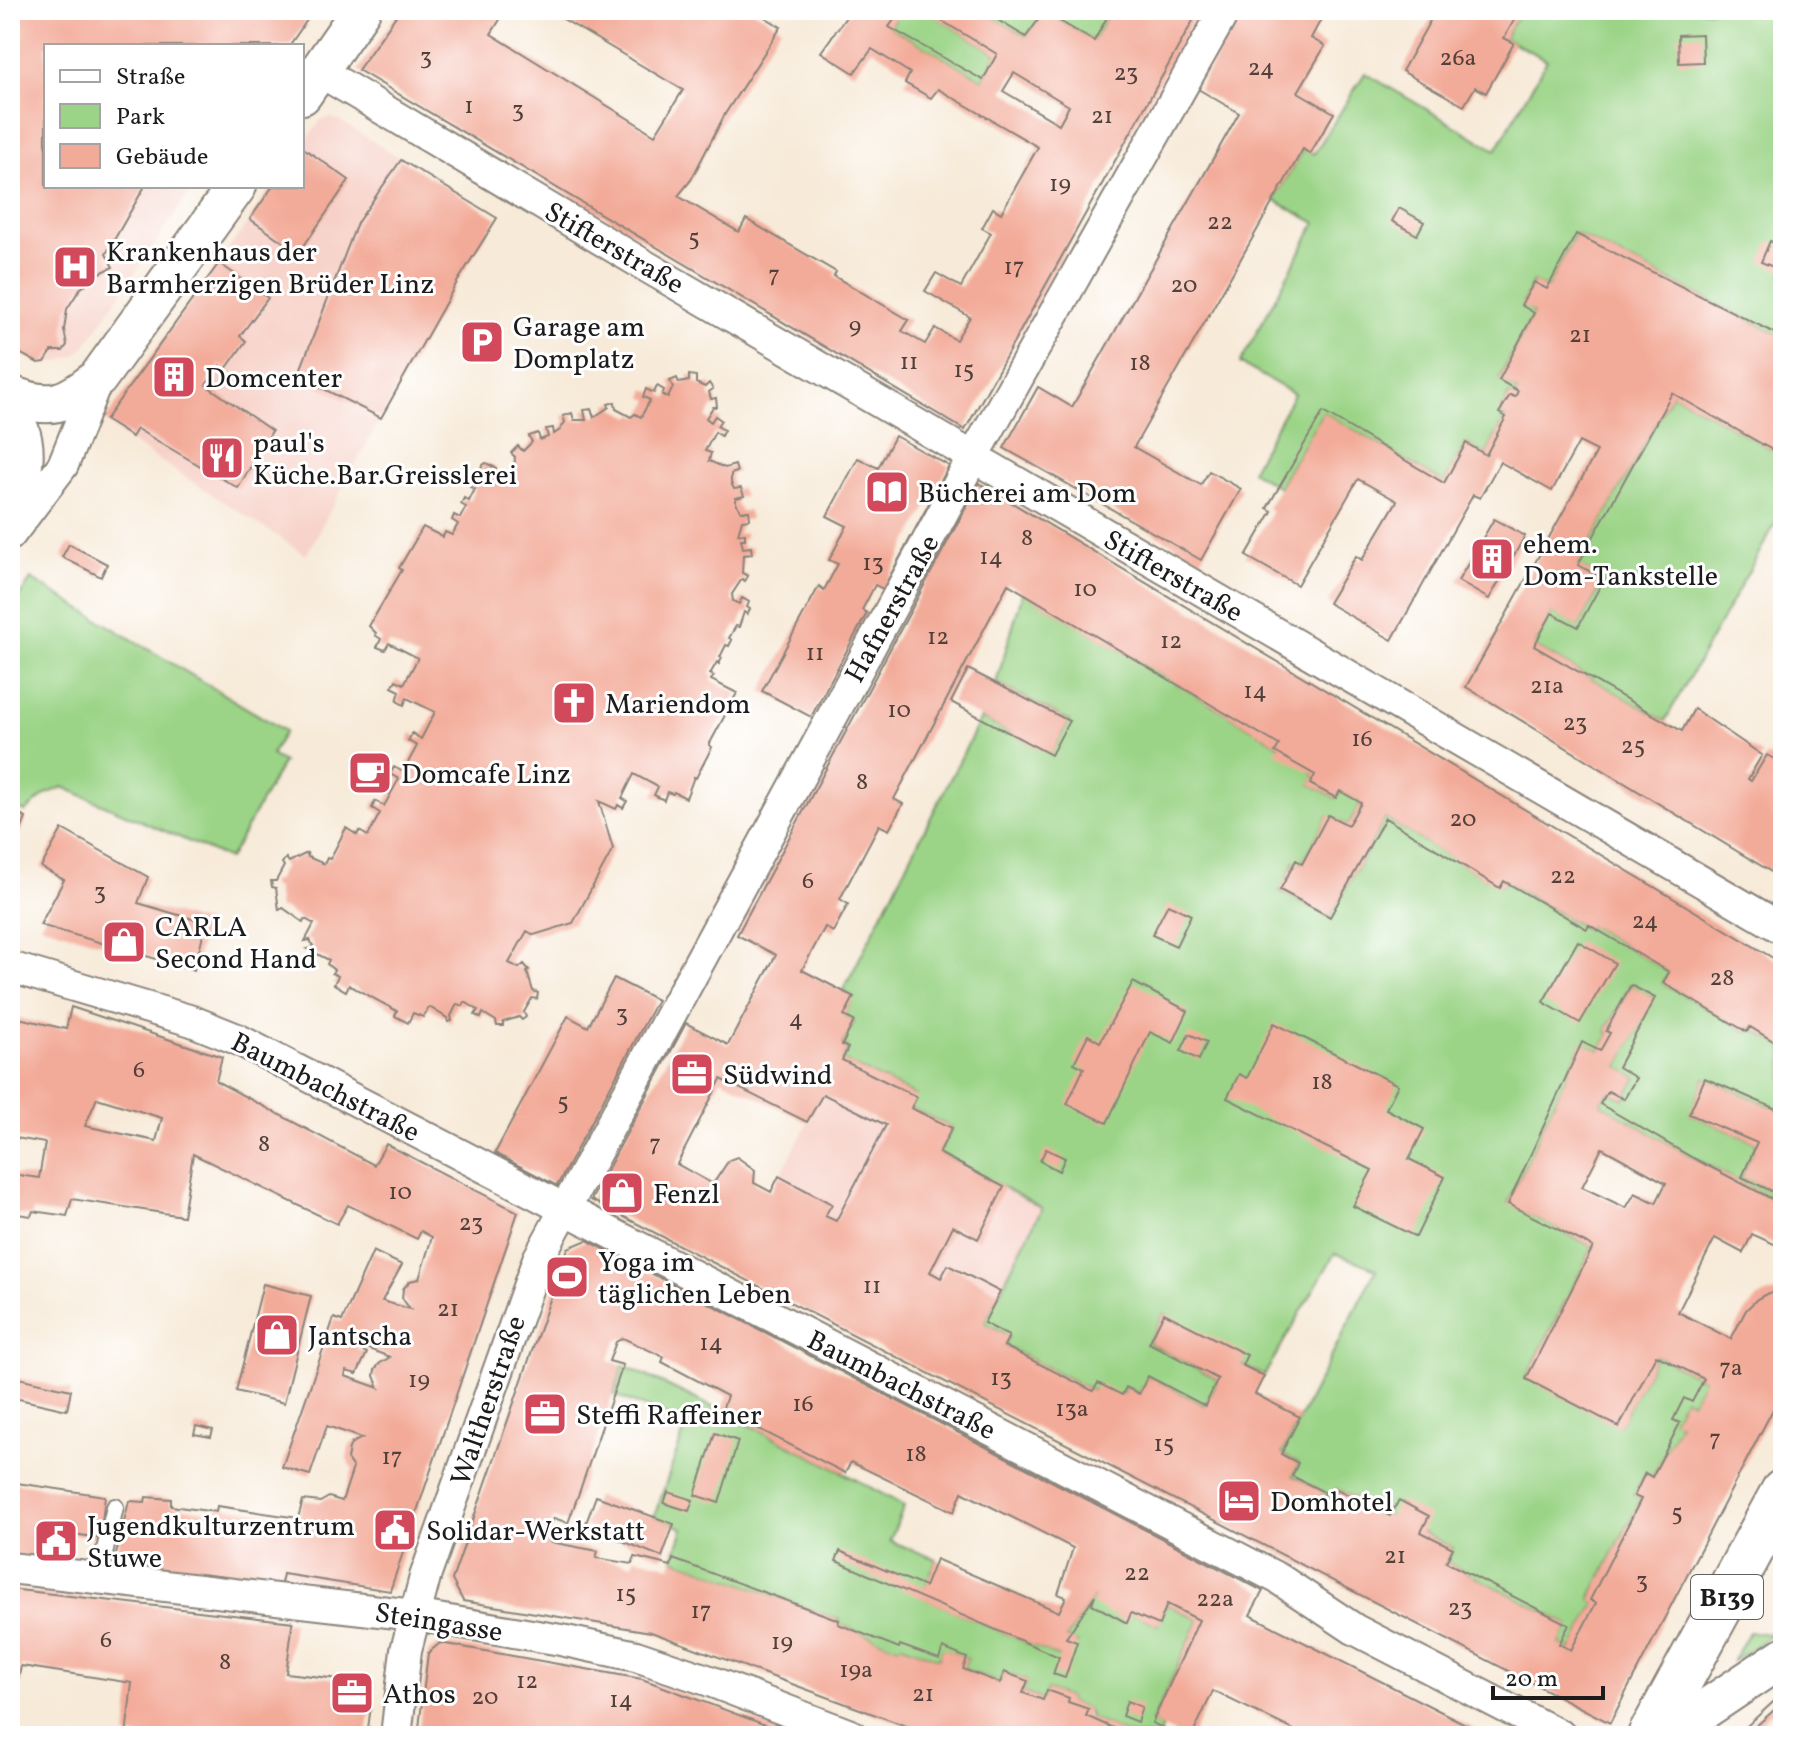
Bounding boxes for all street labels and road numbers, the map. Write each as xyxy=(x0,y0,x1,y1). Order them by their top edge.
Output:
street label: Stifterstraße xyxy=(537,193,691,305)
street label: Stifterstraße xyxy=(1096,521,1250,633)
street label: Hafnerstraße xyxy=(836,528,950,690)
street label: Baumbachstraße xyxy=(224,1024,426,1153)
street label: Waltherstraße xyxy=(442,1311,537,1491)
street label: Baumbachstraße xyxy=(800,1322,1002,1451)
road number: B139 xyxy=(1691,1575,1763,1619)
street label: Steingasse xyxy=(372,1594,505,1653)

